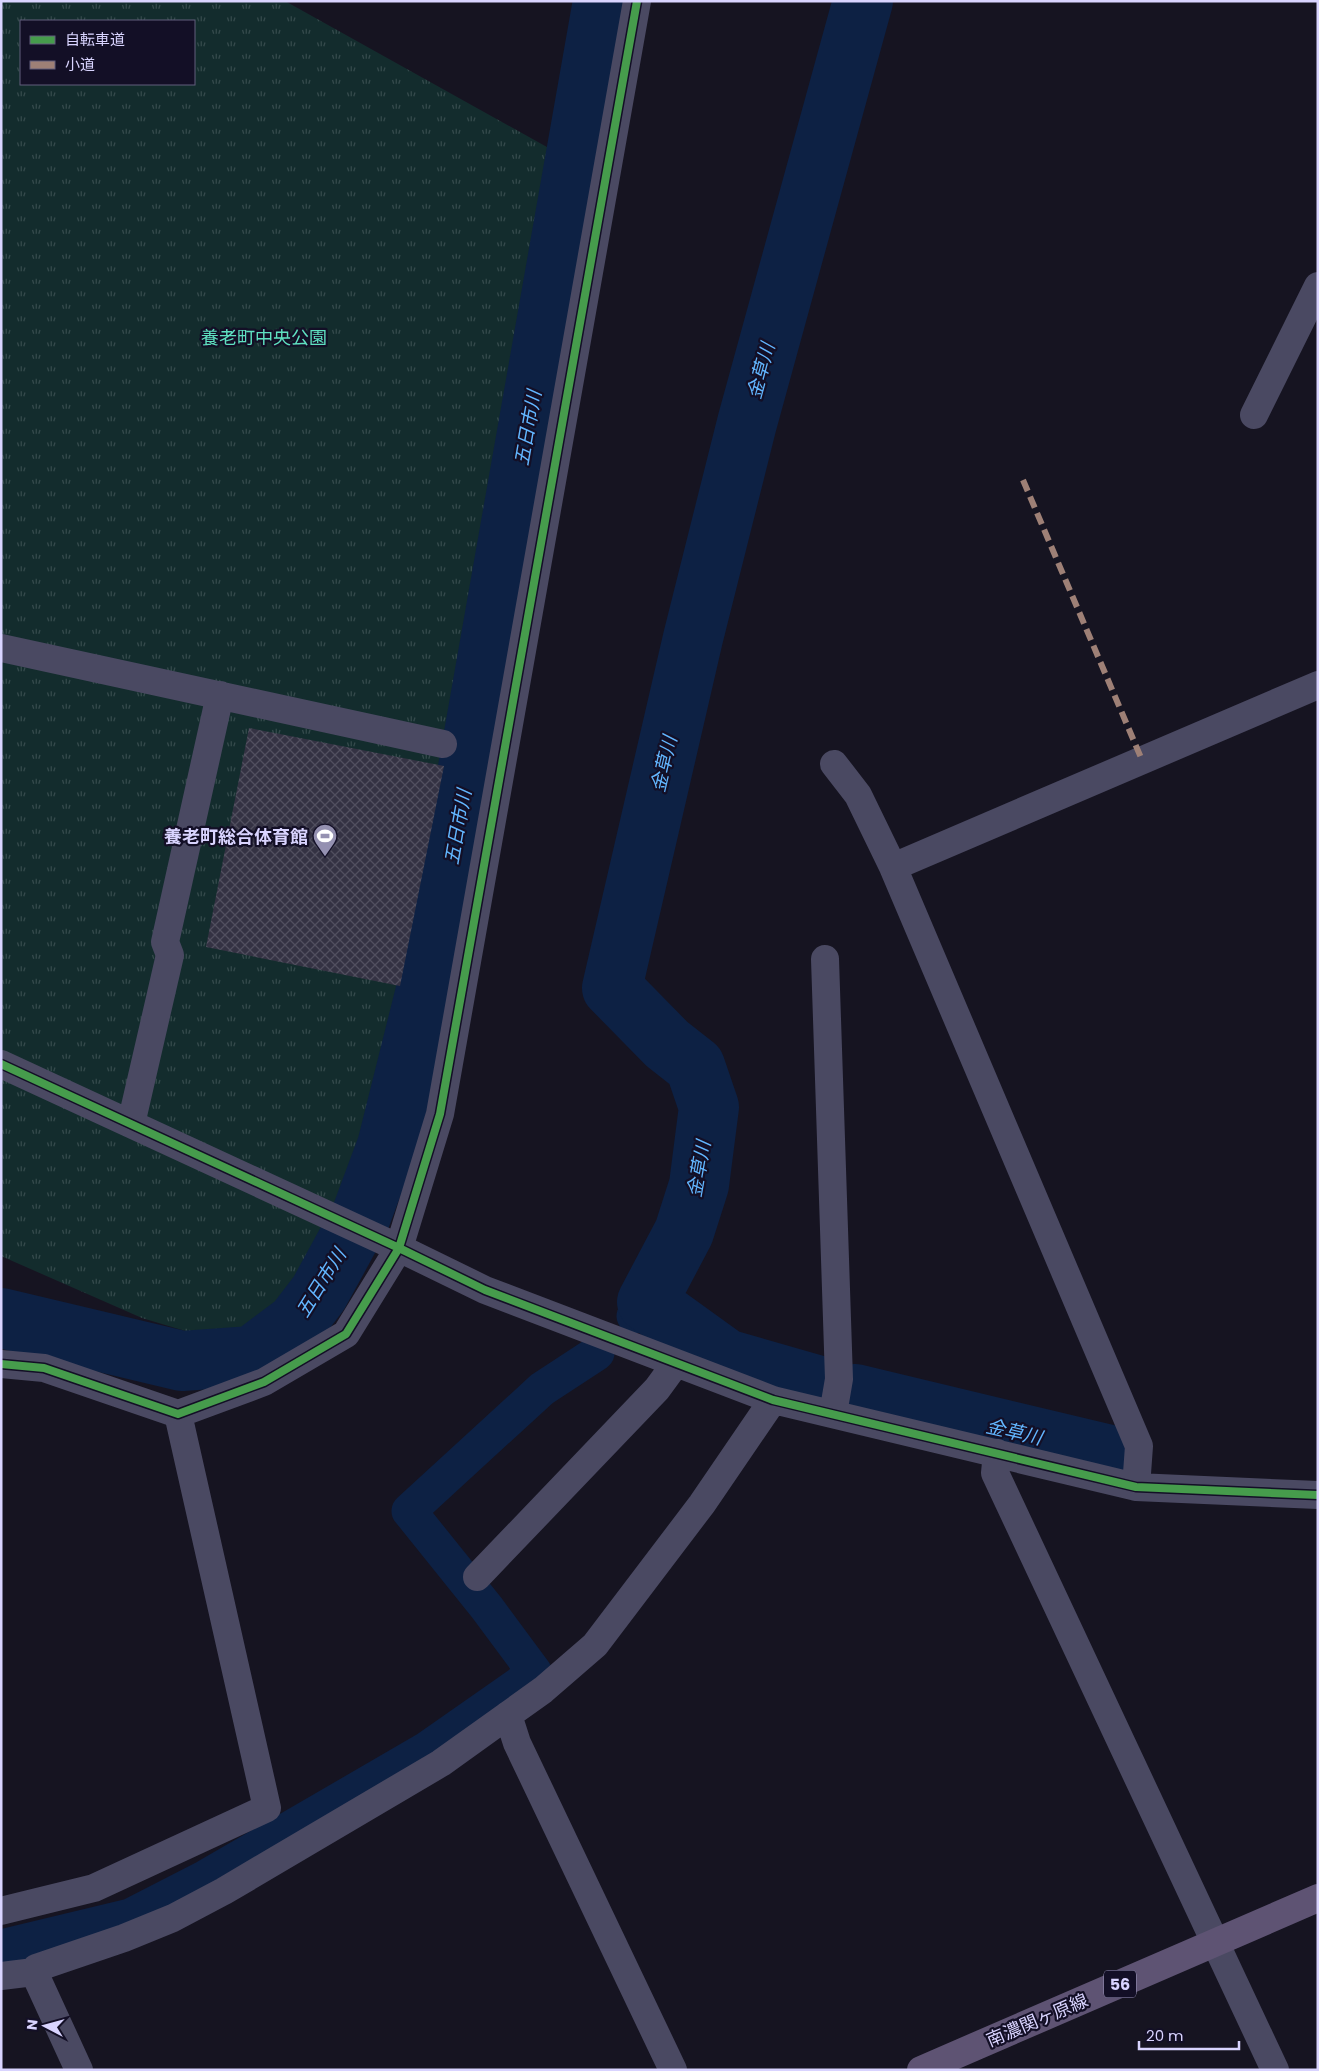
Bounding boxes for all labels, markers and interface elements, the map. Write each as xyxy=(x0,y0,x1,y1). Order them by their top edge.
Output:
legend xyxy=(20,20,195,85)
text: 自転車道 xyxy=(65,29,125,50)
text: 小道 xyxy=(65,54,95,75)
park label: 養老町中央公園 xyxy=(201,325,327,350)
water label: 金草川 xyxy=(741,338,782,402)
water label: 五日市川 xyxy=(508,386,548,468)
water label: 金草川 xyxy=(644,731,684,795)
water label: 五日市川 xyxy=(438,785,478,867)
sports icon: 養老町総合体育館 xyxy=(312,823,338,857)
place label: 養老町総合体育館 xyxy=(164,824,308,849)
water label: 金草川 xyxy=(681,1137,718,1199)
water label: 五日市川 xyxy=(289,1242,354,1322)
water label: 金草川 xyxy=(983,1412,1047,1452)
road number: 56 xyxy=(1104,1970,1136,1998)
street label: 南濃関ヶ原線 xyxy=(982,1987,1092,2053)
north arrow xyxy=(20,2001,70,2051)
text: N xyxy=(22,2018,43,2031)
scale bar xyxy=(1139,2018,1239,2050)
text: 20 m xyxy=(1146,2025,1184,2046)

